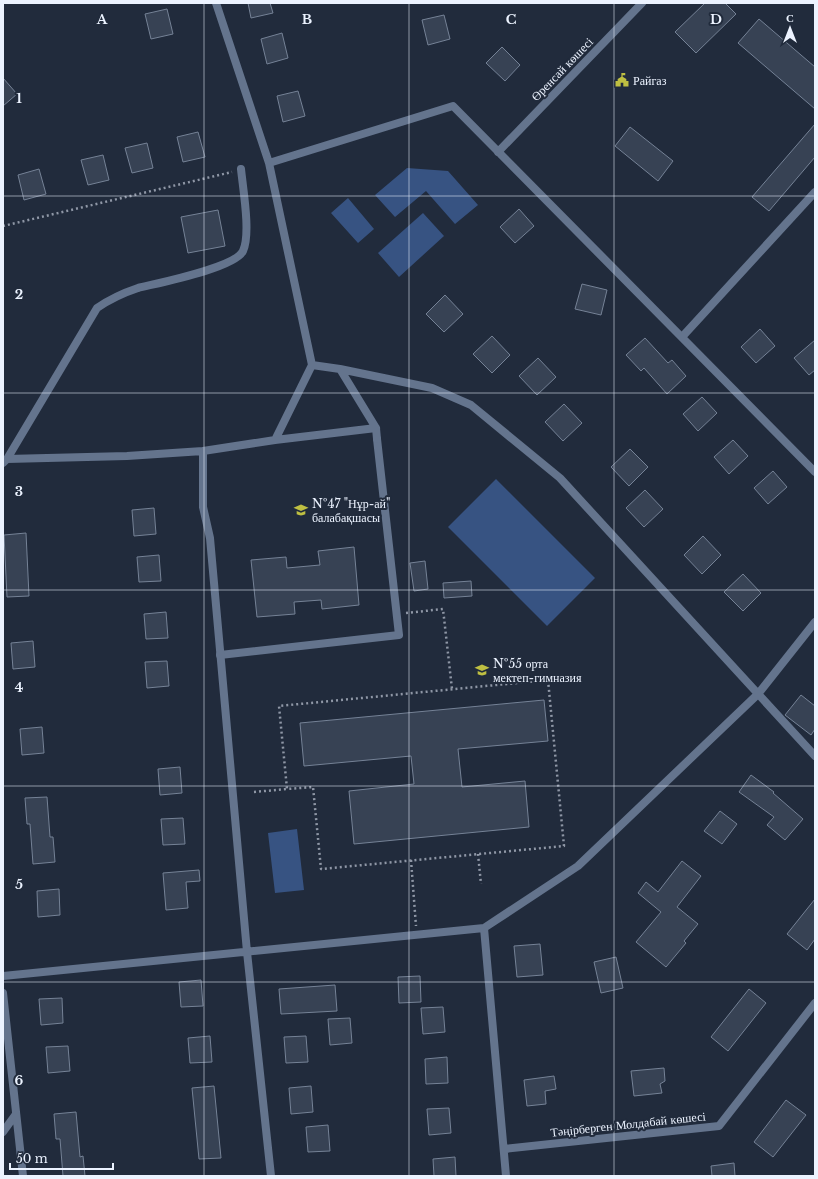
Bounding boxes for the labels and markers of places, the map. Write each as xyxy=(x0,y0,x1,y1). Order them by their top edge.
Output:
public building icon: Райгаз xyxy=(614,72,630,88)
place label: Райгаз xyxy=(633,73,667,88)
place label: №47 "Нұр-ай" балабақшасы xyxy=(312,496,390,525)
school or university icon: №47 "Нұр-ай" балабақшасы xyxy=(293,502,309,518)
place label: №55 орта мектеп-гимназия xyxy=(493,656,582,685)
school or university icon: №55 орта мектеп-гимназия xyxy=(474,662,490,678)

